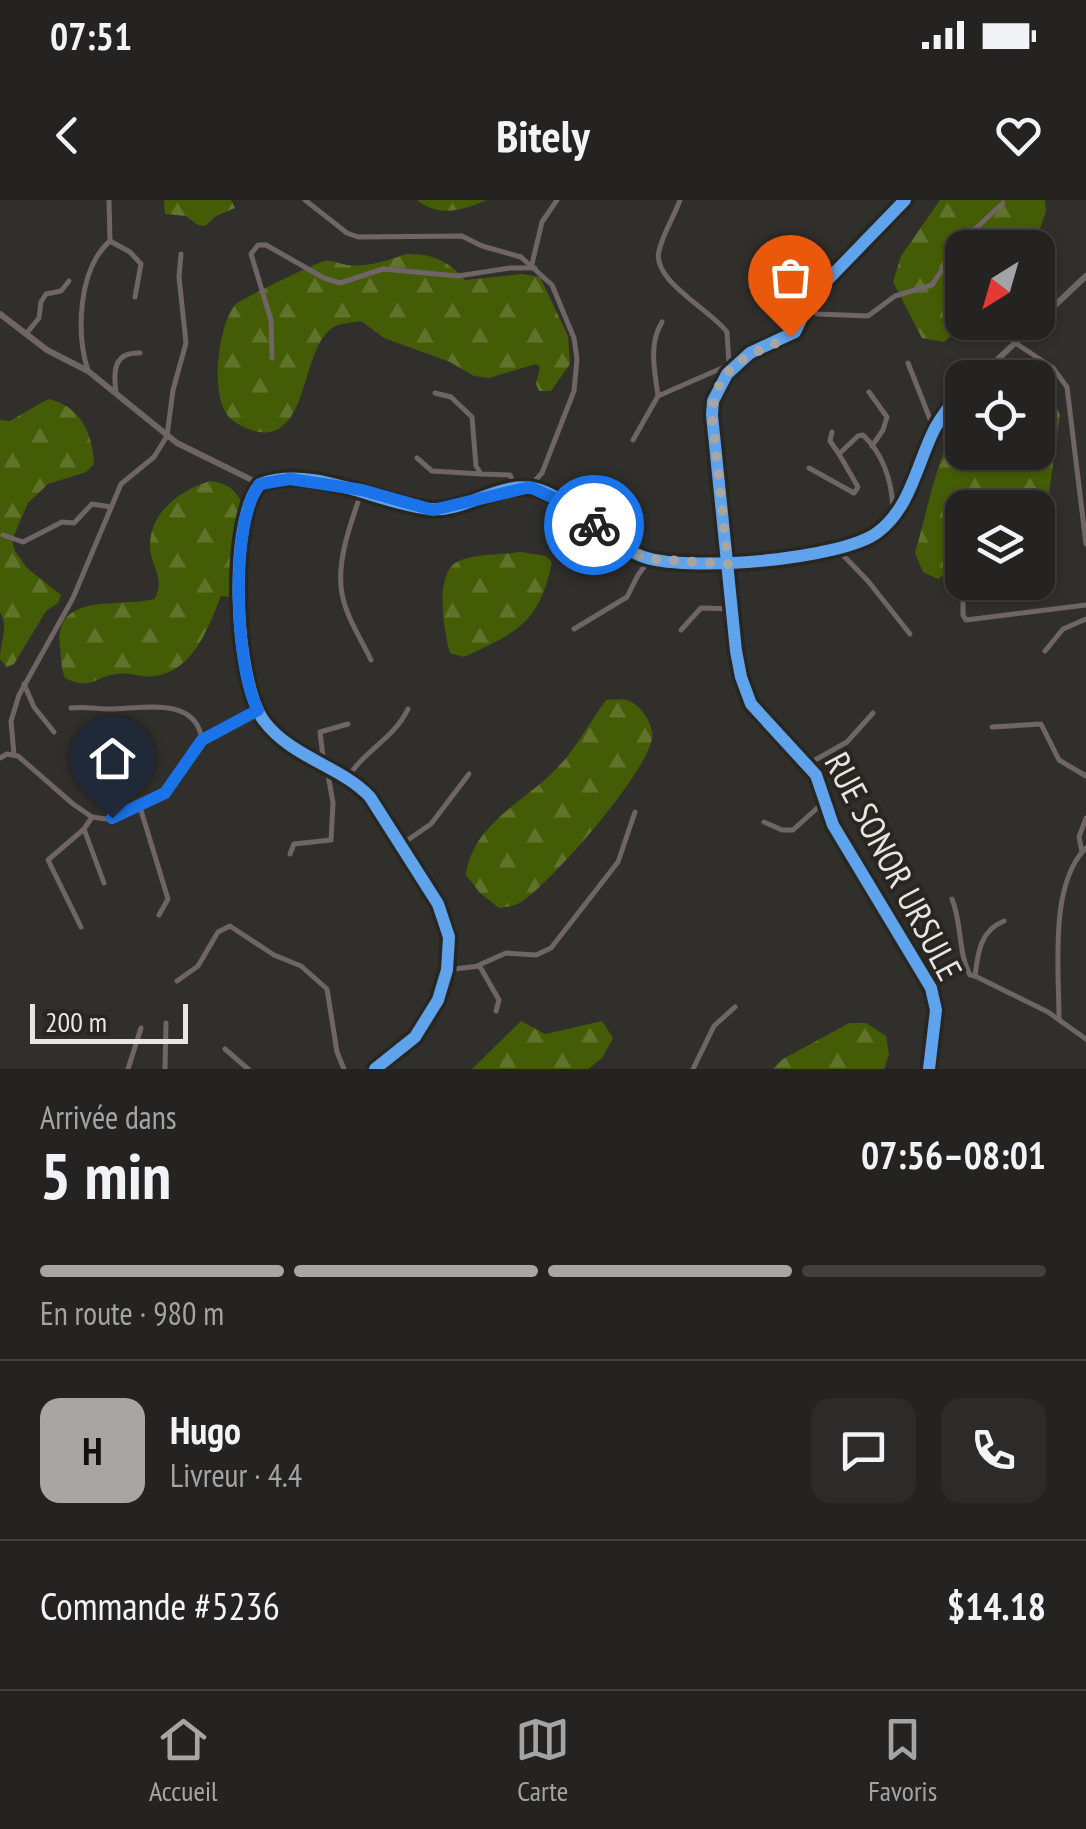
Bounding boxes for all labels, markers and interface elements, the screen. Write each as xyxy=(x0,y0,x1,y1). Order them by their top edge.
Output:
text: 07:51 xyxy=(50,11,132,60)
text: Bitely xyxy=(496,106,590,164)
icon: back xyxy=(40,108,95,163)
icon: heart xyxy=(991,108,1046,163)
north arrow xyxy=(945,230,1055,340)
map controls xyxy=(945,230,1055,600)
pin xyxy=(748,235,833,338)
icon: bag xyxy=(763,250,818,305)
button: locate xyxy=(945,360,1055,470)
courier xyxy=(544,475,644,575)
button: layers xyxy=(945,490,1055,600)
icon: bike xyxy=(567,498,622,553)
pin xyxy=(70,716,155,819)
icon: home xyxy=(85,731,140,786)
street label: RUE SONOR URSULE xyxy=(815,744,973,988)
scale bar xyxy=(30,999,188,1044)
text: 200 m xyxy=(45,1003,107,1040)
text: Arrivée dans xyxy=(40,1096,177,1138)
text: 07:56–08:01 xyxy=(861,1130,1046,1179)
text: 5 min xyxy=(40,1133,171,1217)
text: En route · 980 m xyxy=(40,1292,224,1334)
button: chat xyxy=(811,1398,916,1503)
button: phone xyxy=(941,1398,1046,1503)
text: Hugo xyxy=(170,1405,241,1454)
text: H xyxy=(82,1426,103,1475)
text: Livreur · 4.4 xyxy=(170,1454,302,1496)
text: Commande #5236 xyxy=(40,1581,280,1630)
text: $14.18 xyxy=(947,1581,1046,1630)
tab: Accueil xyxy=(149,1712,218,1809)
tab: Carte xyxy=(515,1712,570,1809)
tab: Favoris xyxy=(868,1712,937,1809)

